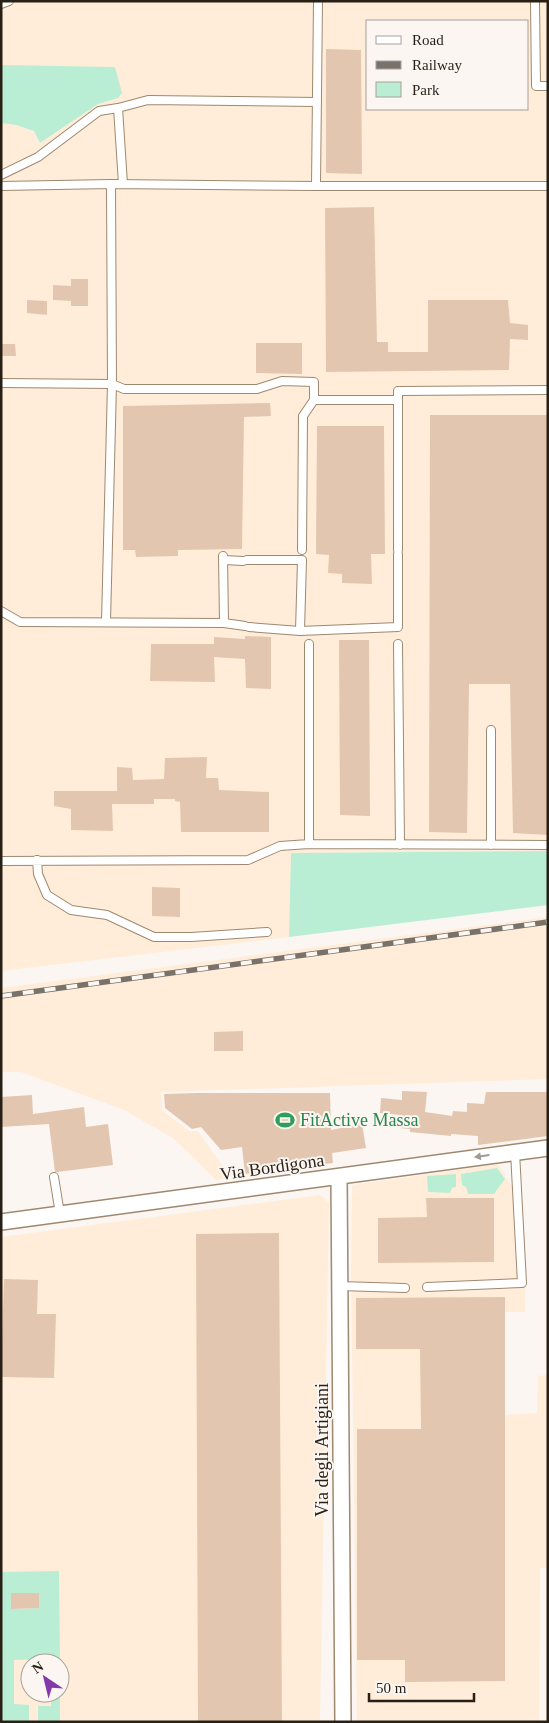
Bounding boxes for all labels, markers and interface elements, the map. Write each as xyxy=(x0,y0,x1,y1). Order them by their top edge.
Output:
legend xyxy=(366,20,529,110)
text: Road xyxy=(412,32,444,48)
text: Railway xyxy=(412,57,462,73)
text: Park xyxy=(412,82,440,98)
sports icon: FitActive Massa xyxy=(274,1109,296,1131)
place label: FitActive Massa xyxy=(300,1110,419,1130)
street label: Via Bordigona xyxy=(218,1150,326,1184)
one-way arrow xyxy=(474,1153,490,1161)
street label: Via degli Artigiani xyxy=(312,1383,332,1517)
north arrow xyxy=(20,1653,70,1703)
text: N xyxy=(29,1659,46,1677)
scale bar xyxy=(369,1670,474,1702)
text: 50 m xyxy=(376,1680,407,1696)

